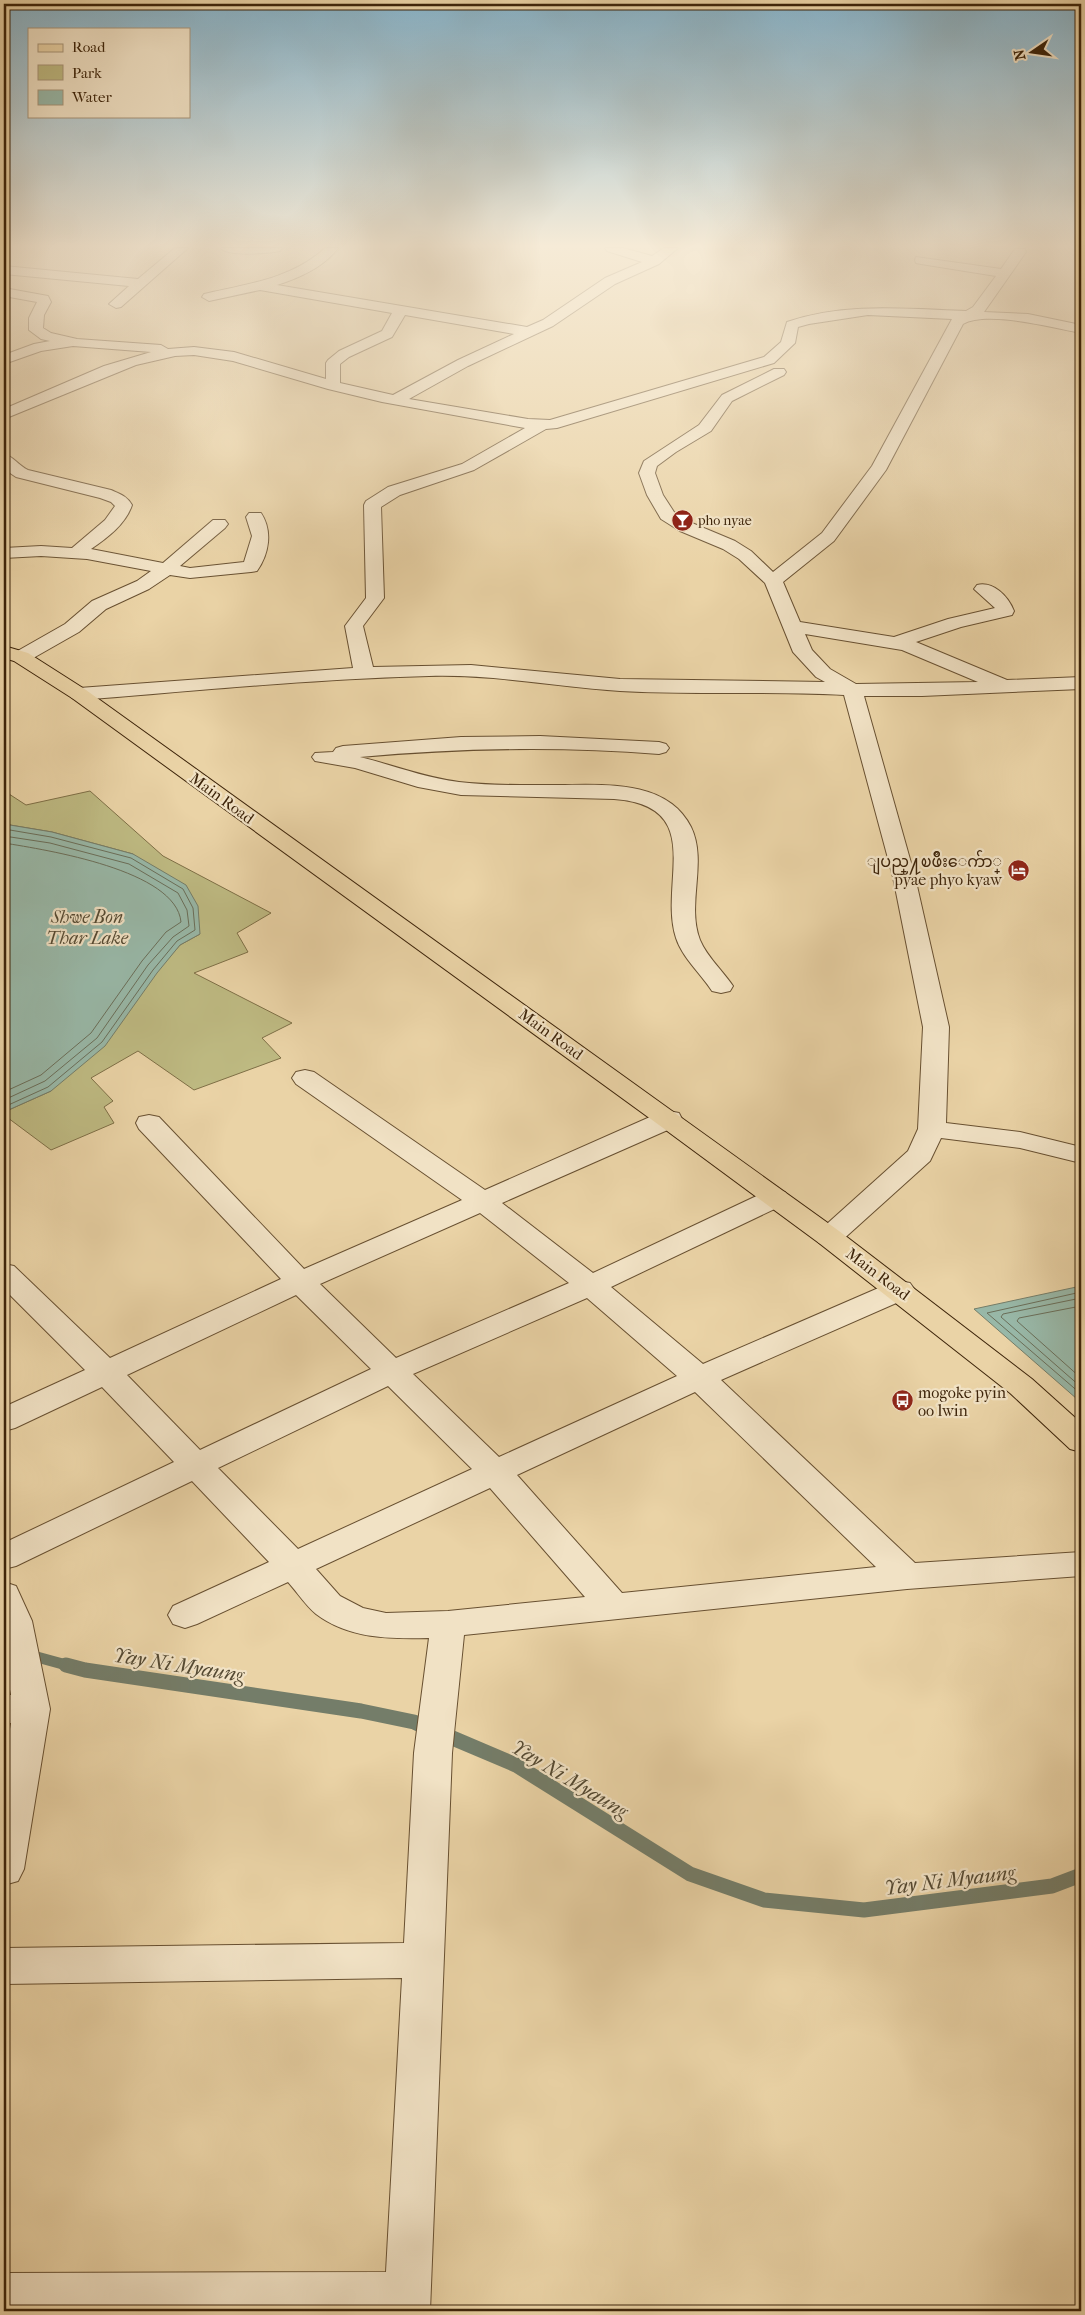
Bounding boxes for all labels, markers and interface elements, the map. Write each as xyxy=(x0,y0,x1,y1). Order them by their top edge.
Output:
legend xyxy=(28,28,190,118)
north arrow xyxy=(1008,28,1058,78)
text: Road xyxy=(72,38,106,56)
text: N xyxy=(1010,47,1029,62)
text: Park xyxy=(72,64,102,82)
text: Water xyxy=(71,88,112,106)
bar icon: pho nyae xyxy=(670,508,694,532)
place label: pho nyae xyxy=(697,512,752,529)
street label: Main Road xyxy=(186,768,258,828)
place label: ျပည္႔ၿဖိဳးေက်ာ္ pyae phyo kyaw xyxy=(867,850,1003,889)
hotel icon: ျပည္႔ၿဖိဳးေက်ာ္ pyae phyo kyaw xyxy=(1006,858,1030,882)
water label: Shwe Bon Thar Lake xyxy=(46,907,129,949)
street label: Main Road xyxy=(515,1004,587,1064)
street label: Main Road xyxy=(842,1244,914,1304)
place label: mogoke pyin oo lwin xyxy=(918,1383,1007,1420)
bus stop icon: mogoke pyin oo lwin xyxy=(890,1389,914,1413)
water label: Yay Ni Myaung xyxy=(112,1643,247,1687)
water label: Yay Ni Myaung xyxy=(507,1735,633,1824)
water label: Yay Ni Myaung xyxy=(883,1860,1018,1900)

